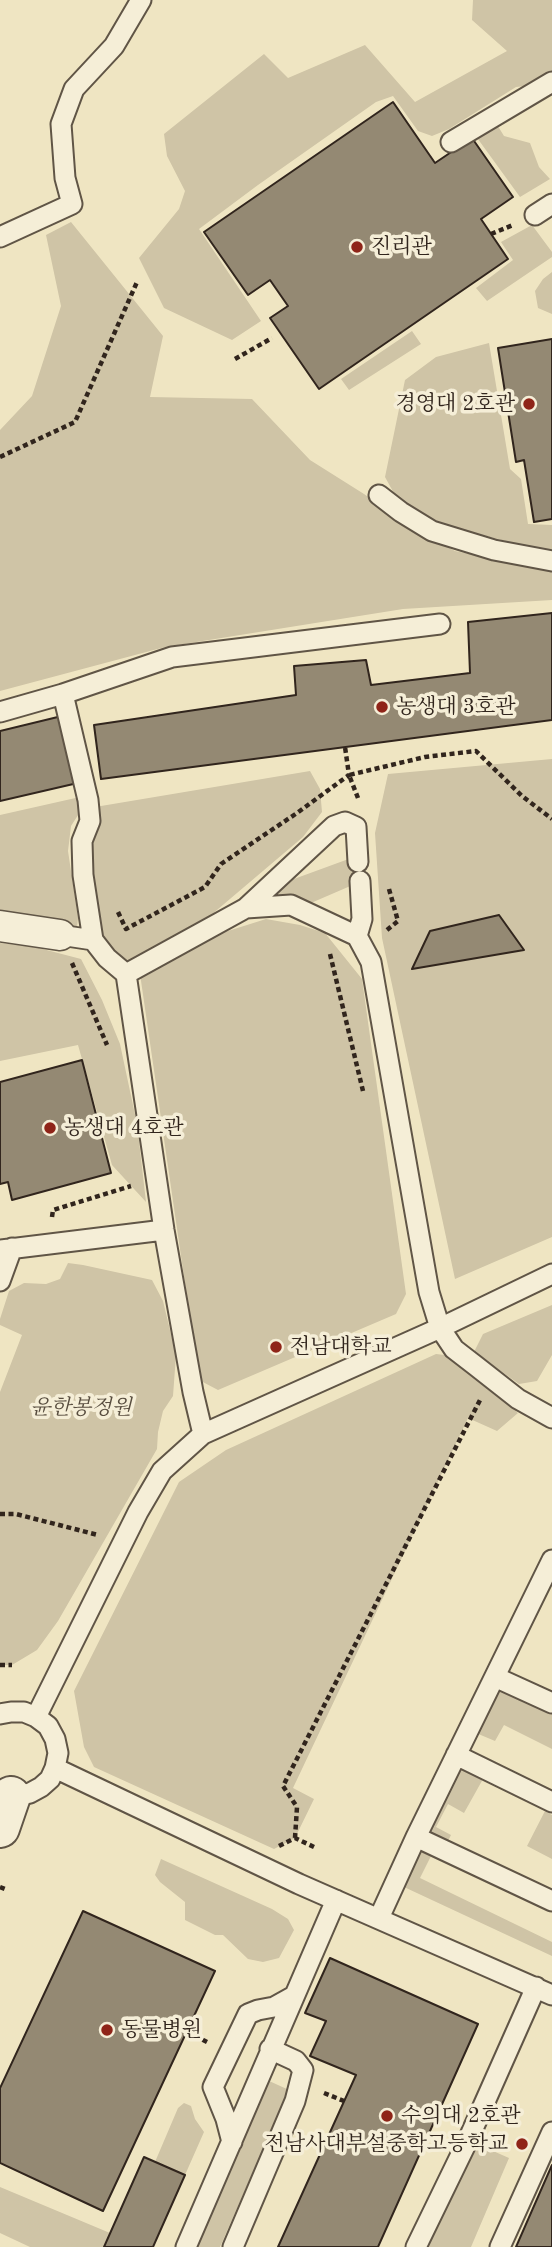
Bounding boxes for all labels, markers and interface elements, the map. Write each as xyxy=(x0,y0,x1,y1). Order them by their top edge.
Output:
place label: 진리관 xyxy=(371,234,432,260)
marker: 진리관 xyxy=(349,239,365,255)
place label: 경영대 2호관 xyxy=(396,391,515,417)
marker: 경영대 2호관 xyxy=(521,396,537,412)
place label: 농생대 3호관 xyxy=(396,694,515,720)
marker: 농생대 3호관 xyxy=(374,699,390,715)
place label: 농생대 4호관 xyxy=(64,1115,183,1141)
marker: 농생대 4호관 xyxy=(42,1120,58,1136)
place label: 전남대학교 xyxy=(290,1334,391,1360)
marker: 전남대학교 xyxy=(268,1339,284,1355)
park label: 윤한봉정원 xyxy=(30,1395,132,1421)
place label: 동물병원 xyxy=(121,2017,202,2043)
marker: 동물병원 xyxy=(99,2022,115,2038)
place label: 수의대 2호관 xyxy=(401,2103,520,2129)
marker: 수의대 2호관 xyxy=(379,2108,395,2124)
place label: 전남사대부설중학고등학교 xyxy=(265,2131,508,2157)
marker: 전남사대부설중학고등학교 xyxy=(514,2136,530,2152)

